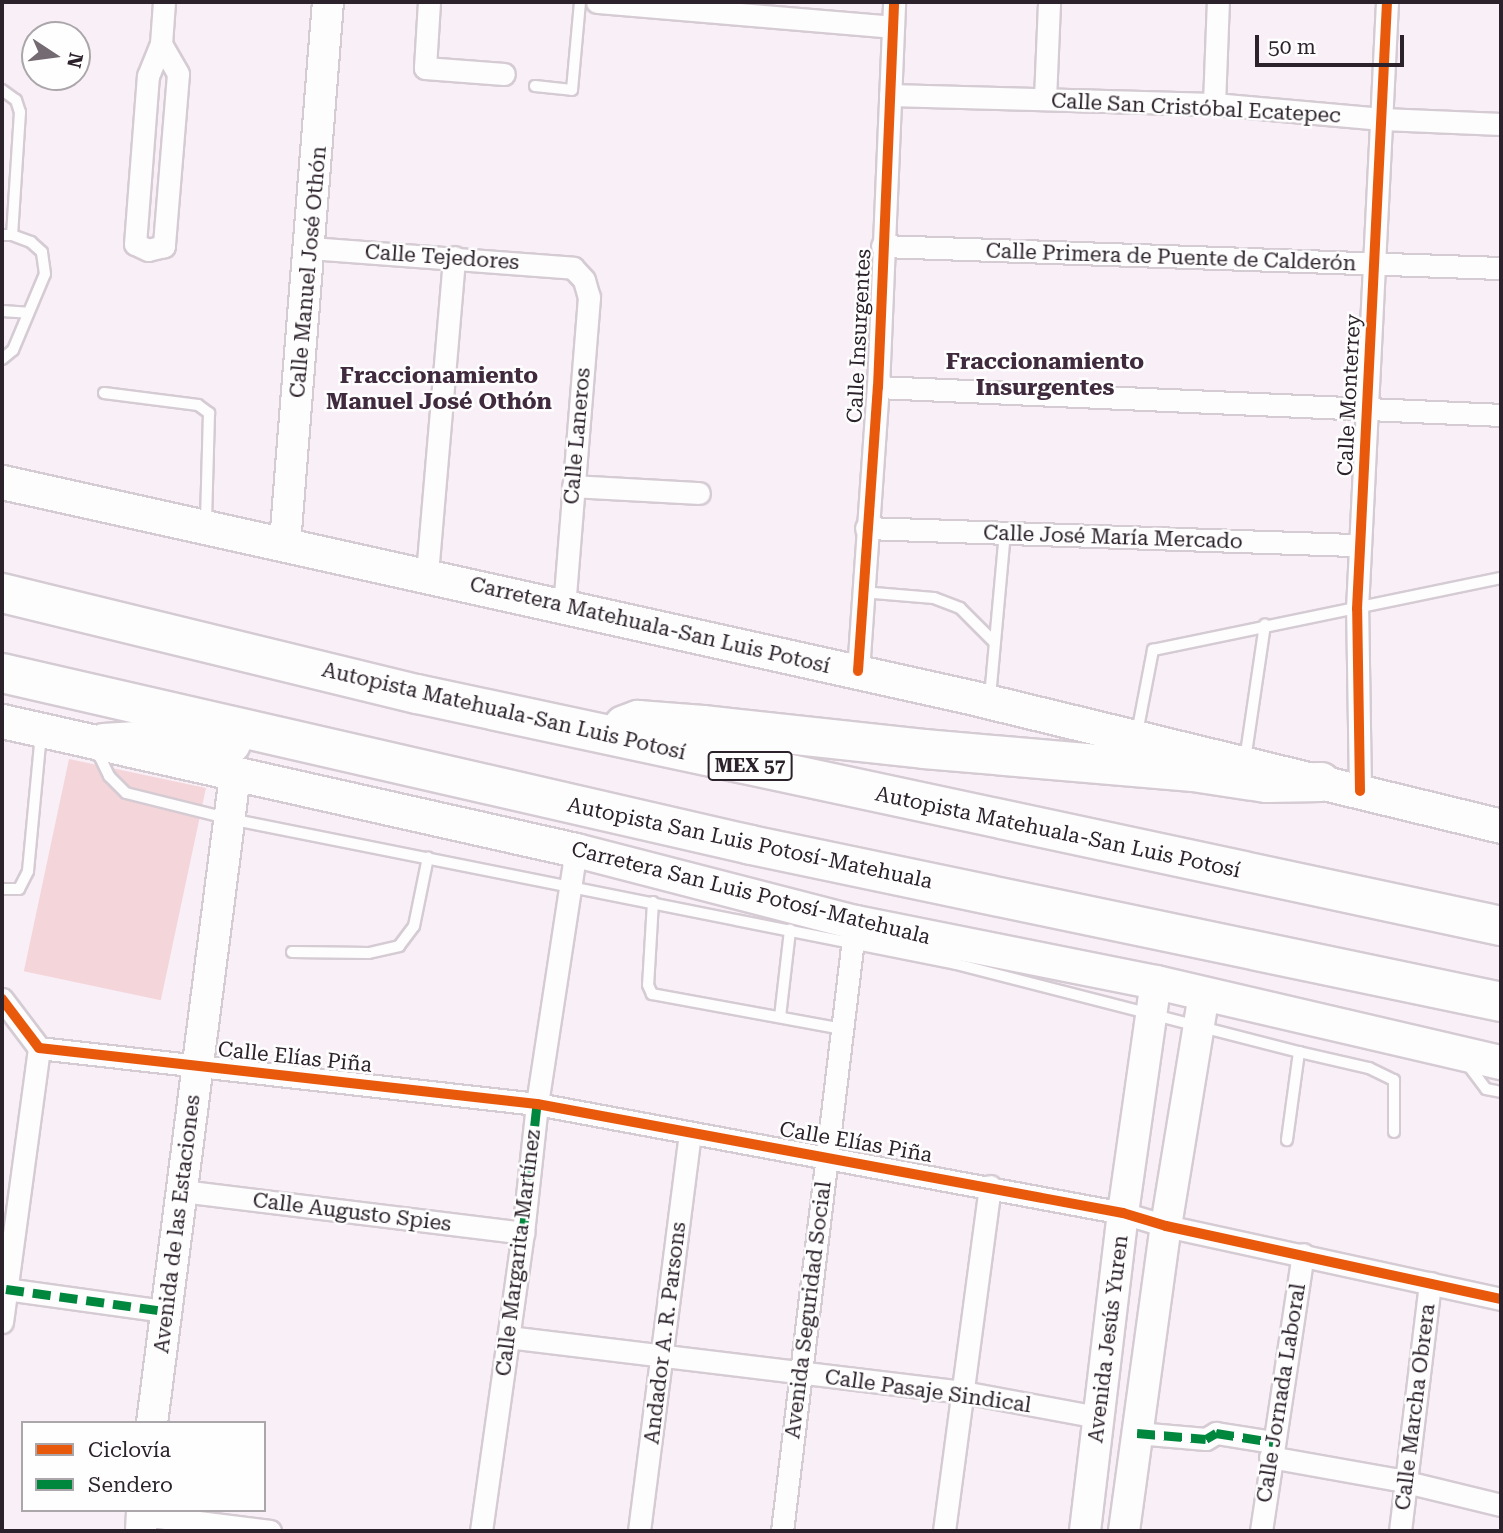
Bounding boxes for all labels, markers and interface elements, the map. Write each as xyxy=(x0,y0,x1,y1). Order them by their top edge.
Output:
north arrow xyxy=(21,21,91,91)
scale bar xyxy=(1258,21,1407,65)
text: 50 m xyxy=(1268,35,1316,59)
text: N xyxy=(62,51,88,70)
street label: Calle San Cristóbal Ecatepec xyxy=(1051,88,1341,128)
street label: Calle Manuel José Othón xyxy=(284,145,332,399)
street label: Calle Primera de Puente de Calderón xyxy=(985,238,1357,276)
street label: Calle Tejedores xyxy=(364,239,520,275)
street label: Calle Insurgentes xyxy=(842,248,876,424)
street label: Calle Monterrey xyxy=(1332,313,1366,477)
district label: Fraccionamiento Insurgentes xyxy=(946,348,1144,402)
district label: Fraccionamiento Manuel José Othón xyxy=(326,362,552,416)
street label: Calle Laneros xyxy=(558,367,596,505)
street label: Calle José María Mercado xyxy=(983,520,1243,554)
street label: Carretera Matehuala-San Luis Potosí xyxy=(467,571,833,679)
street label: Autopista Matehuala-San Luis Potosí xyxy=(320,657,688,765)
road number: MEX 57 xyxy=(706,750,794,782)
street label: Autopista Matehuala-San Luis Potosí xyxy=(873,781,1243,883)
street label: Autopista San Luis Potosí-Matehuala xyxy=(565,792,935,894)
street label: Carretera San Luis Potosí-Matehuala xyxy=(569,836,933,950)
street label: Calle Elías Piña xyxy=(217,1036,373,1078)
street label: Avenida de las Estaciones xyxy=(149,1093,205,1355)
street label: Calle Elías Piña xyxy=(778,1116,934,1168)
street label: Calle Margarita Martínez xyxy=(490,1128,546,1378)
street label: Avenida Seguridad Social xyxy=(780,1180,836,1440)
street label: Calle Augusto Spies xyxy=(251,1187,453,1237)
street label: Andador A. R. Parsons xyxy=(639,1220,691,1446)
street label: Avenida Jesús Yuren xyxy=(1083,1234,1133,1444)
street label: Calle Jornada Laboral xyxy=(1251,1282,1311,1504)
street label: Calle Marcha Obrera xyxy=(1390,1302,1440,1512)
street label: Calle Pasaje Sindical xyxy=(823,1364,1033,1418)
legend xyxy=(21,1421,266,1512)
text: Ciclovía xyxy=(88,1438,171,1462)
text: Sendero xyxy=(88,1473,173,1497)

